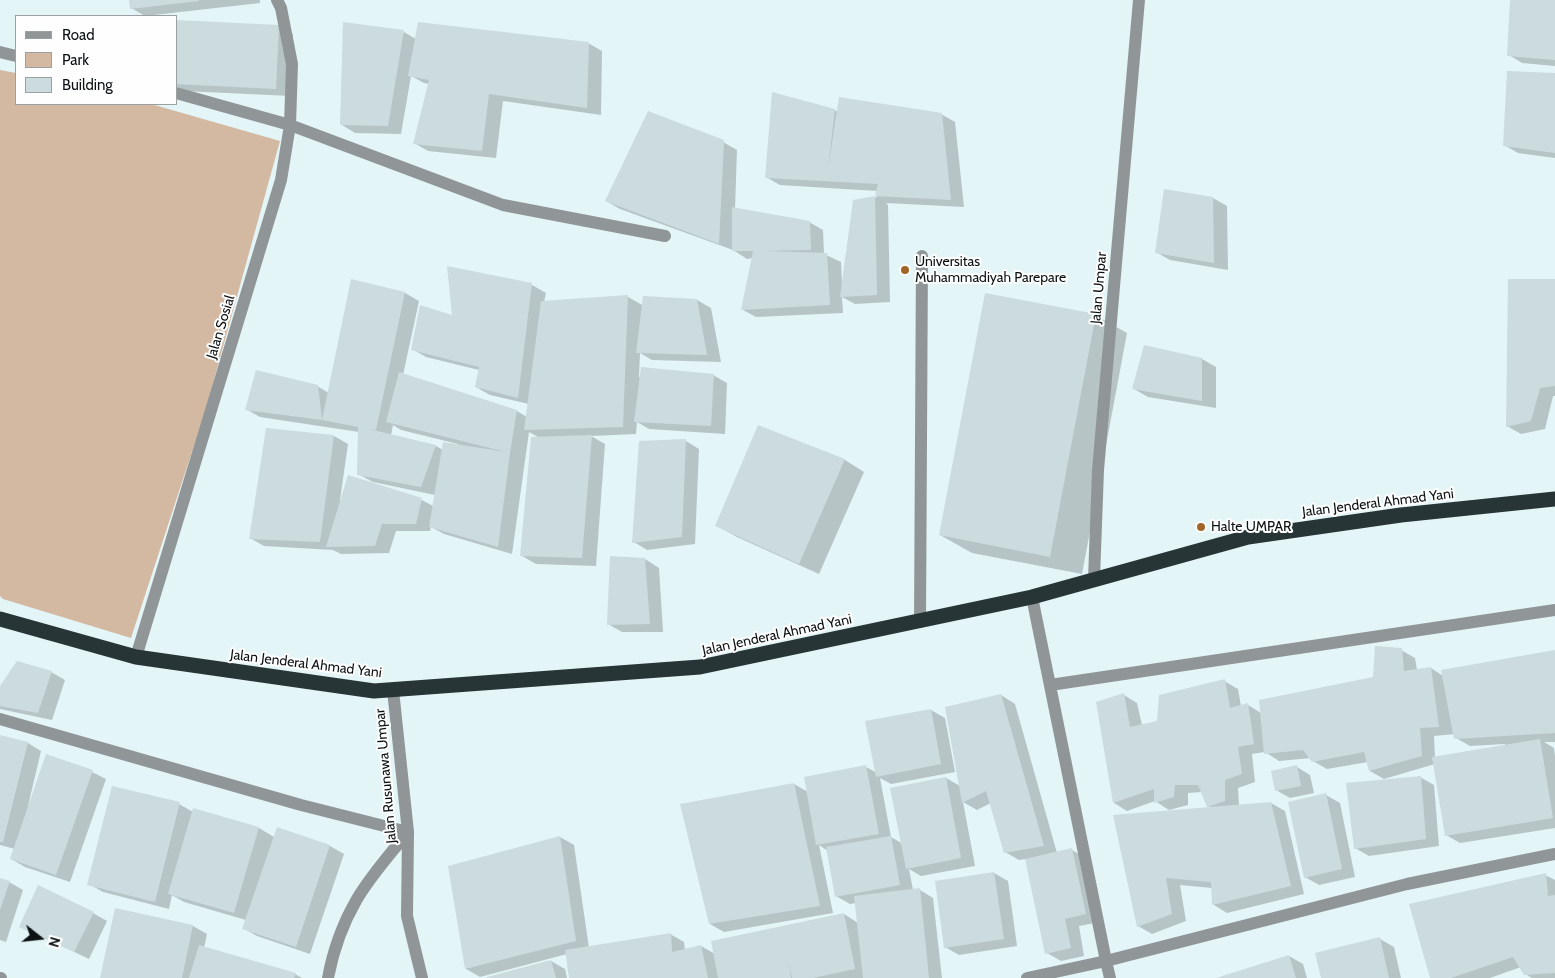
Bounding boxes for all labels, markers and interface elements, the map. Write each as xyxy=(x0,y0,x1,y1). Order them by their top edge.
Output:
legend xyxy=(15,15,178,105)
text: Road xyxy=(62,26,95,44)
text: Park xyxy=(62,51,89,69)
text: Building xyxy=(62,76,113,94)
street label: Jalan Umpar xyxy=(1087,251,1111,325)
place label: Universitas Muhammadiyah Parepare xyxy=(915,254,1066,286)
marker: Universitas Muhammadiyah Parepare xyxy=(899,264,911,276)
street label: Jalan Sosial xyxy=(203,293,239,361)
street label: Jalan Jenderal Ahmad Yani xyxy=(1301,485,1455,521)
place label: Halte UMPAR xyxy=(1211,519,1292,535)
marker: Halte UMPAR xyxy=(1195,521,1207,533)
street label: Jalan Jenderal Ahmad Yani xyxy=(701,611,853,659)
street label: Jalan Jenderal Ahmad Yani xyxy=(229,646,383,682)
street label: Jalan Rusunawa Umpar xyxy=(372,708,400,844)
north arrow xyxy=(15,913,65,963)
text: N xyxy=(44,935,64,949)

